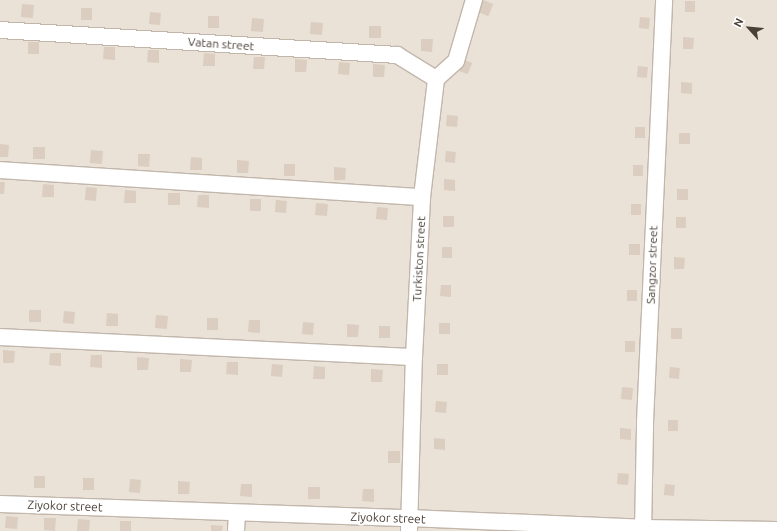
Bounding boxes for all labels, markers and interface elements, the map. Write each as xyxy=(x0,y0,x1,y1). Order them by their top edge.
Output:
north arrow xyxy=(729,8,769,48)
text: N xyxy=(731,16,746,29)
street label: Vatan street xyxy=(187,34,255,54)
street label: Turkiston street xyxy=(410,216,428,302)
street label: Sangzor street xyxy=(643,226,661,304)
street label: Ziyokor street xyxy=(27,497,103,515)
street label: Ziyokor street xyxy=(350,509,426,527)

